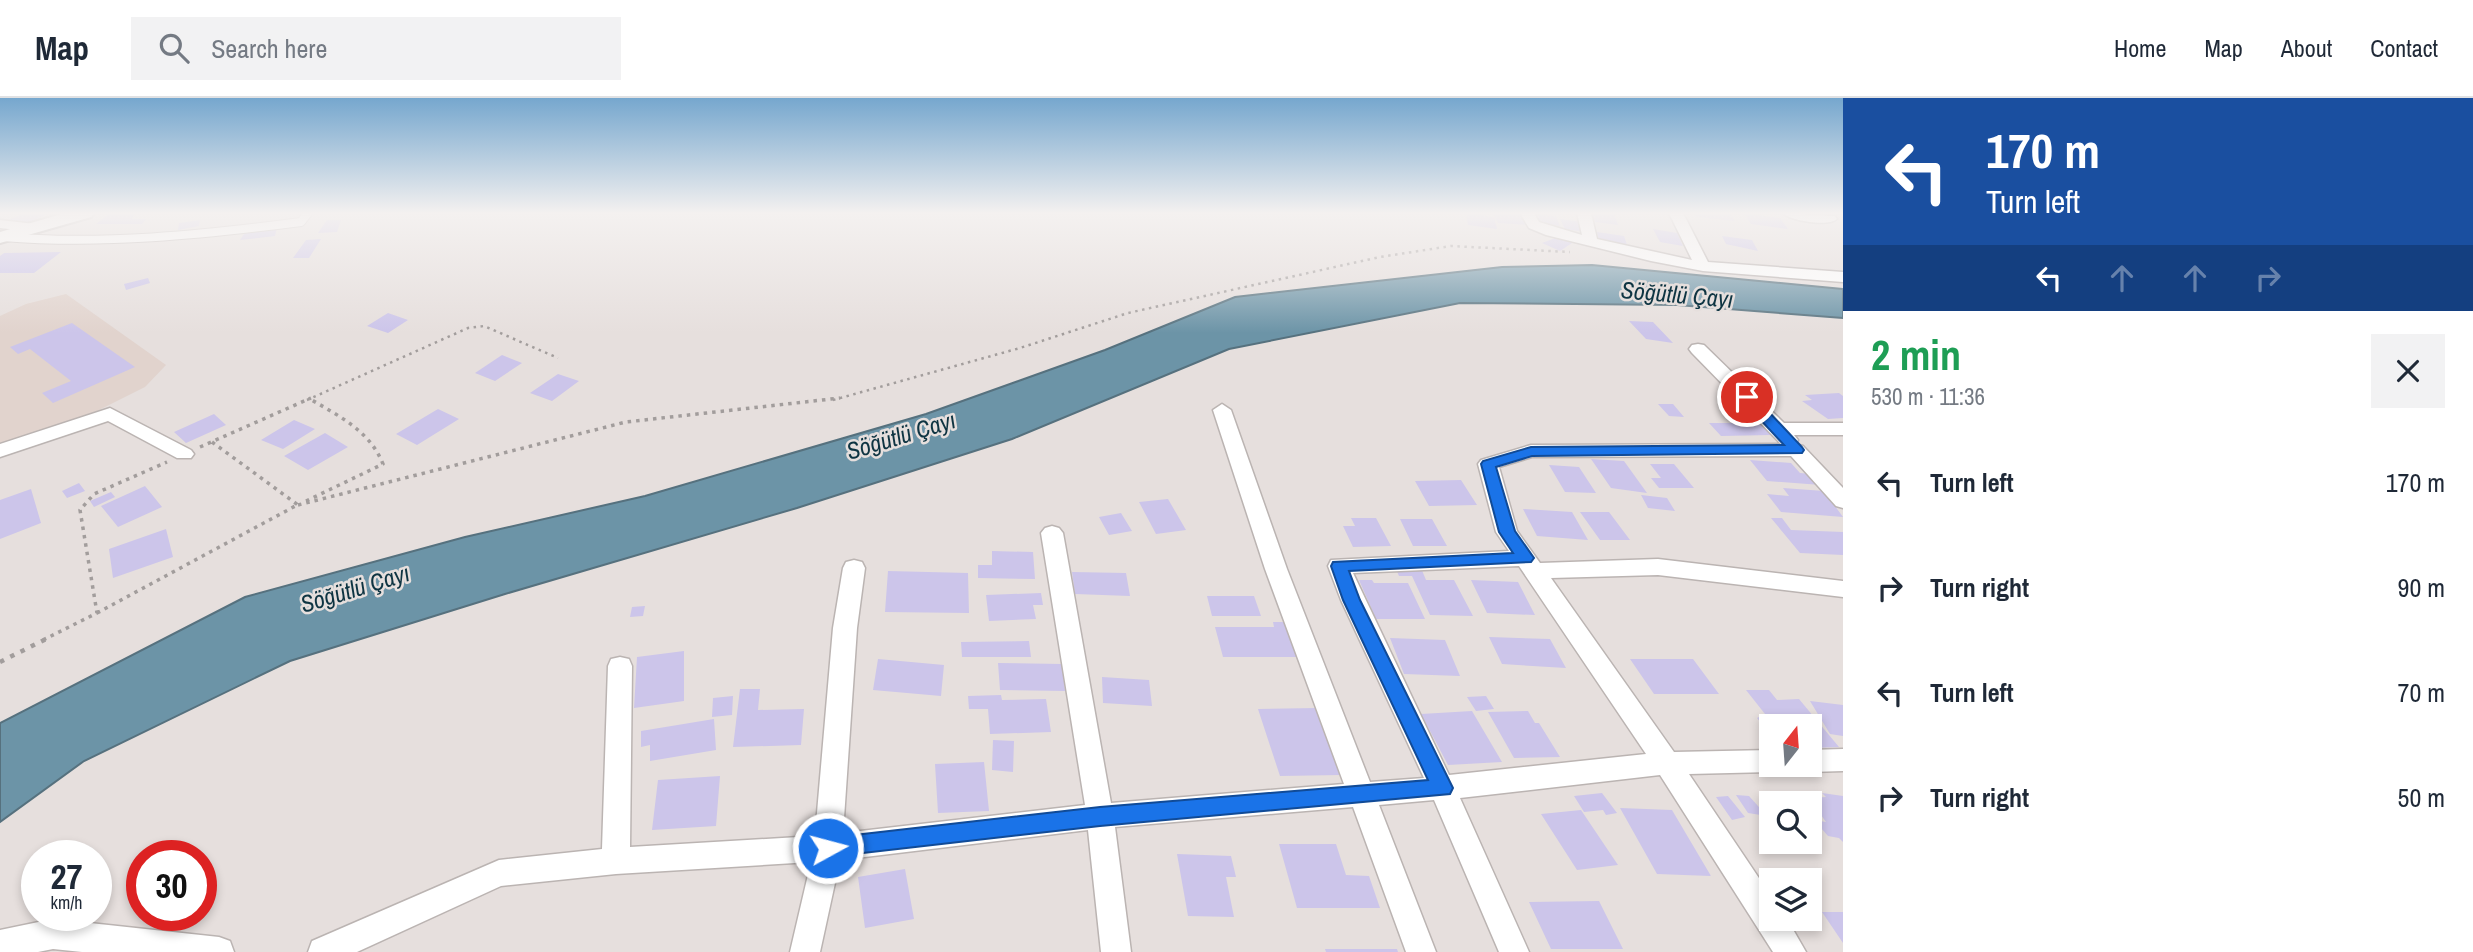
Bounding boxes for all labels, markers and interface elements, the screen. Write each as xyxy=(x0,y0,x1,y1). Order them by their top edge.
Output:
search box xyxy=(131,17,621,80)
text: Map xyxy=(35,26,89,70)
icon: search xyxy=(155,29,193,67)
text: Search here xyxy=(211,31,327,66)
text: Home xyxy=(2114,32,2166,64)
text: Map xyxy=(2204,32,2243,64)
text: About xyxy=(2281,32,2332,64)
text: Contact xyxy=(2370,32,2438,64)
text: 170 m xyxy=(1986,117,2100,183)
icon: left xyxy=(1871,126,1962,217)
text: Turn left xyxy=(1986,180,2080,223)
icon: left xyxy=(2030,259,2068,297)
icon: ahead xyxy=(2103,259,2141,297)
icon: ahead xyxy=(2176,259,2214,297)
icon: right xyxy=(2249,259,2287,297)
water label: Söğütlü Çayı xyxy=(1620,273,1735,315)
text: 2 min xyxy=(1871,327,1961,383)
button: close xyxy=(2371,334,2445,408)
pin xyxy=(1717,367,1777,427)
icon: arrive xyxy=(1728,378,1766,416)
text: 530 m · 11:36 xyxy=(1871,381,1985,412)
water label: Söğütlü Çayı xyxy=(842,403,959,467)
icon: left xyxy=(1871,464,1909,502)
text: Turn left xyxy=(1930,465,2014,500)
text: 170 m xyxy=(2386,465,2445,500)
water label: Söğütlü Çayı xyxy=(296,556,413,620)
icon: right xyxy=(1871,569,1909,607)
text: Turn right xyxy=(1930,570,2029,605)
text: 90 m xyxy=(2398,570,2445,605)
icon: left xyxy=(1871,674,1909,712)
text: Turn left xyxy=(1930,675,2014,710)
text: 70 m xyxy=(2398,675,2445,710)
north arrow xyxy=(1759,714,1822,777)
map controls xyxy=(1759,714,1822,931)
icon: right xyxy=(1871,779,1909,817)
text: Turn right xyxy=(1930,780,2029,815)
text: 50 m xyxy=(2398,780,2445,815)
button: search xyxy=(1759,791,1822,854)
position arrow xyxy=(791,811,865,885)
speed limit sign: 30 xyxy=(126,840,217,931)
text: 27 xyxy=(51,853,82,900)
button: layers xyxy=(1759,868,1822,931)
text: km/h xyxy=(51,890,83,915)

